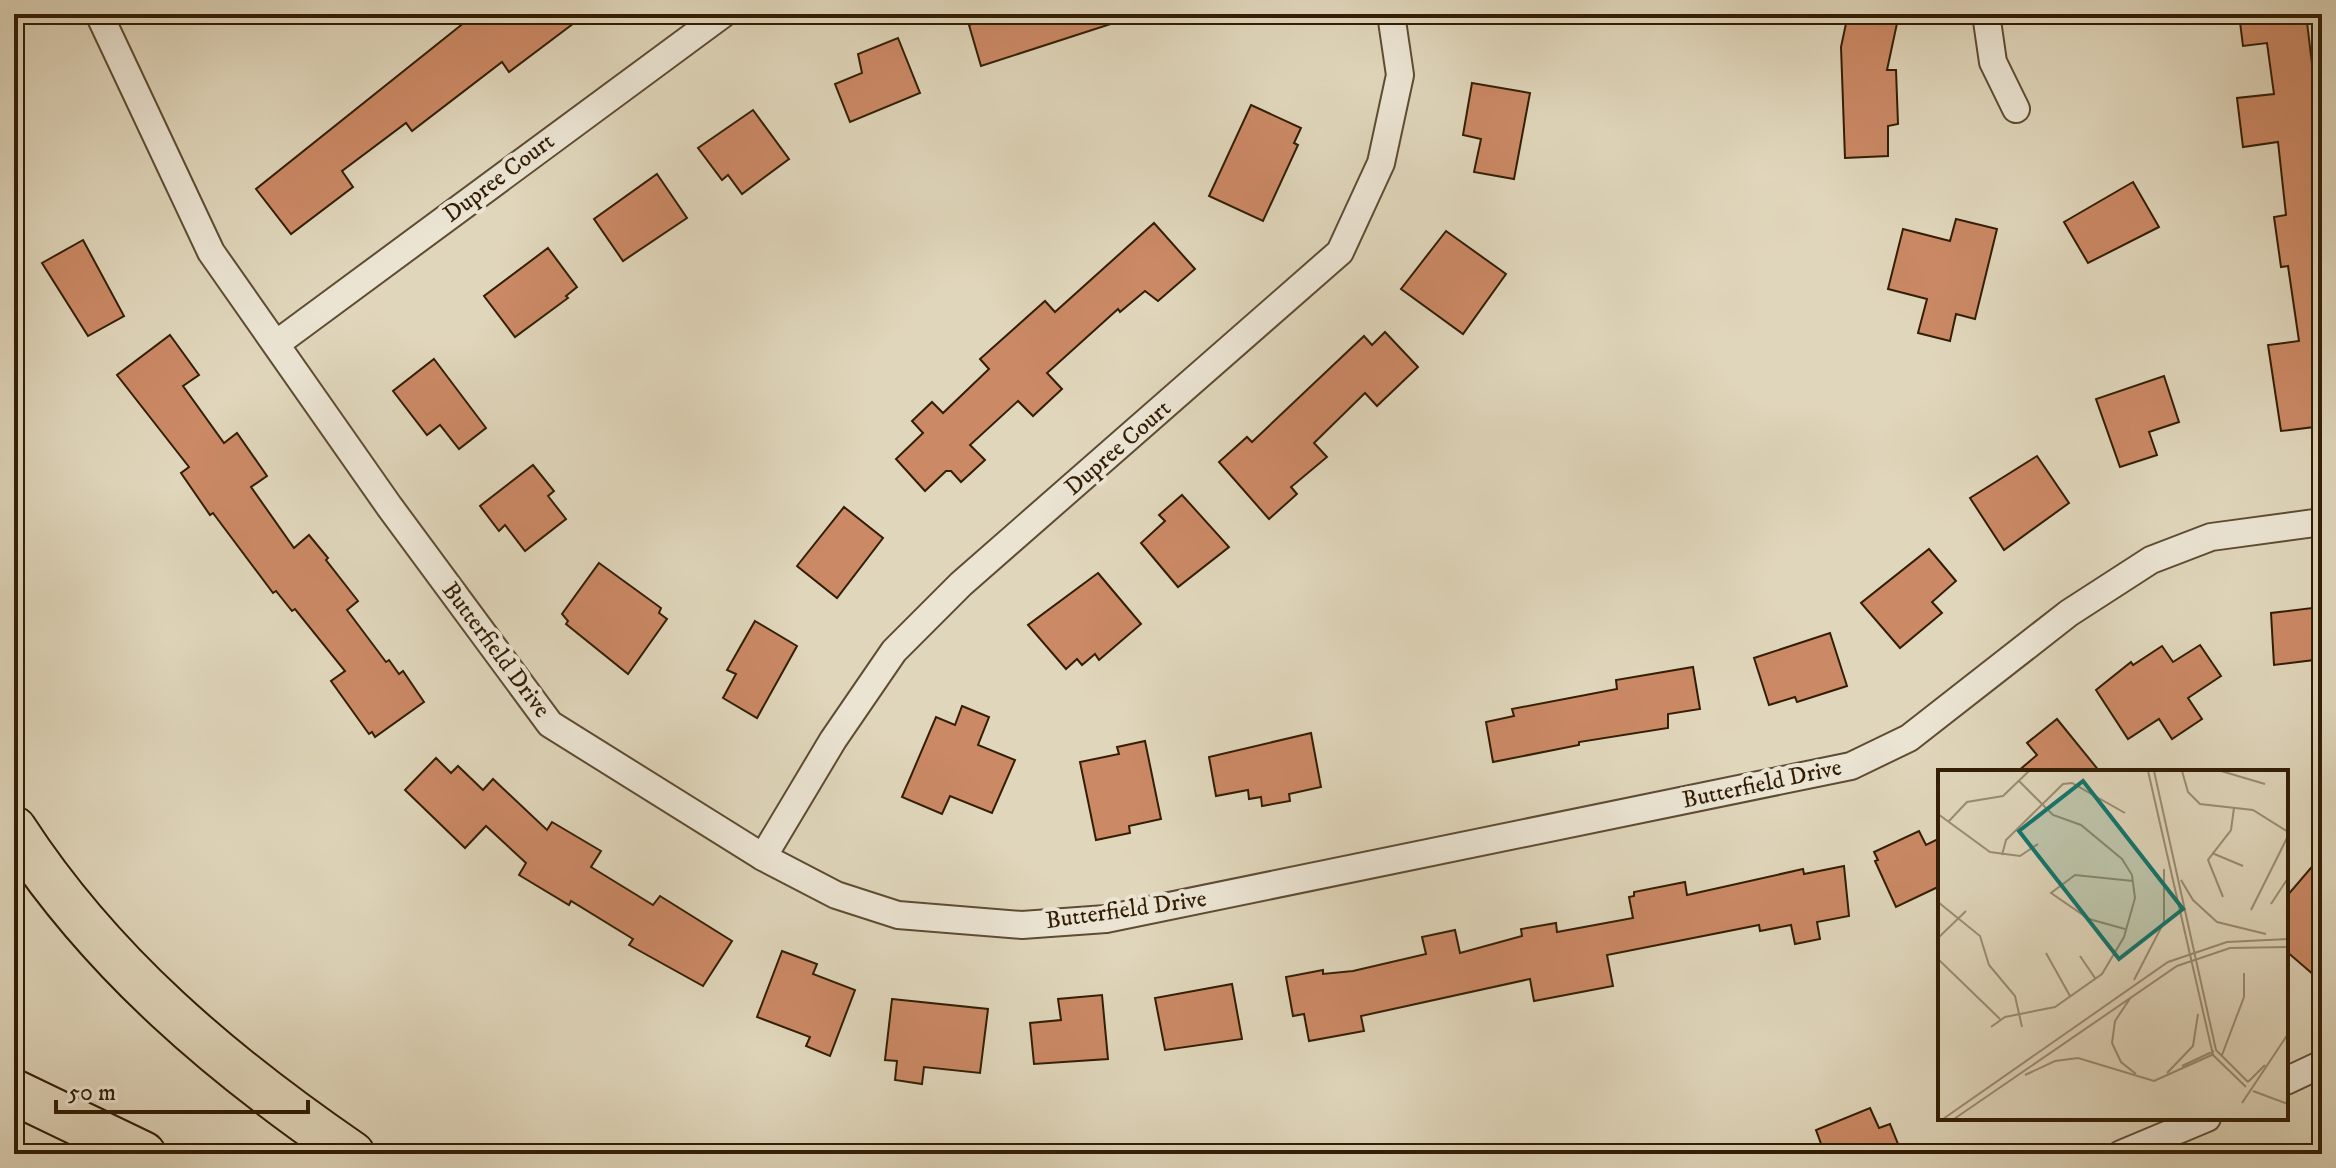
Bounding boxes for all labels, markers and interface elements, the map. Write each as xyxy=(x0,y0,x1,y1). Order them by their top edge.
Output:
street label: Dupree Court xyxy=(438,126,561,229)
street label: Dupree Court xyxy=(1059,393,1178,502)
street label: Butterfield Drive xyxy=(435,576,557,724)
street label: Butterfield Drive xyxy=(1680,752,1845,816)
inset map xyxy=(1938,770,2288,1120)
street label: Butterfield Drive xyxy=(1044,884,1208,936)
scale bar xyxy=(56,1064,308,1114)
text: 50 m xyxy=(68,1078,116,1108)

